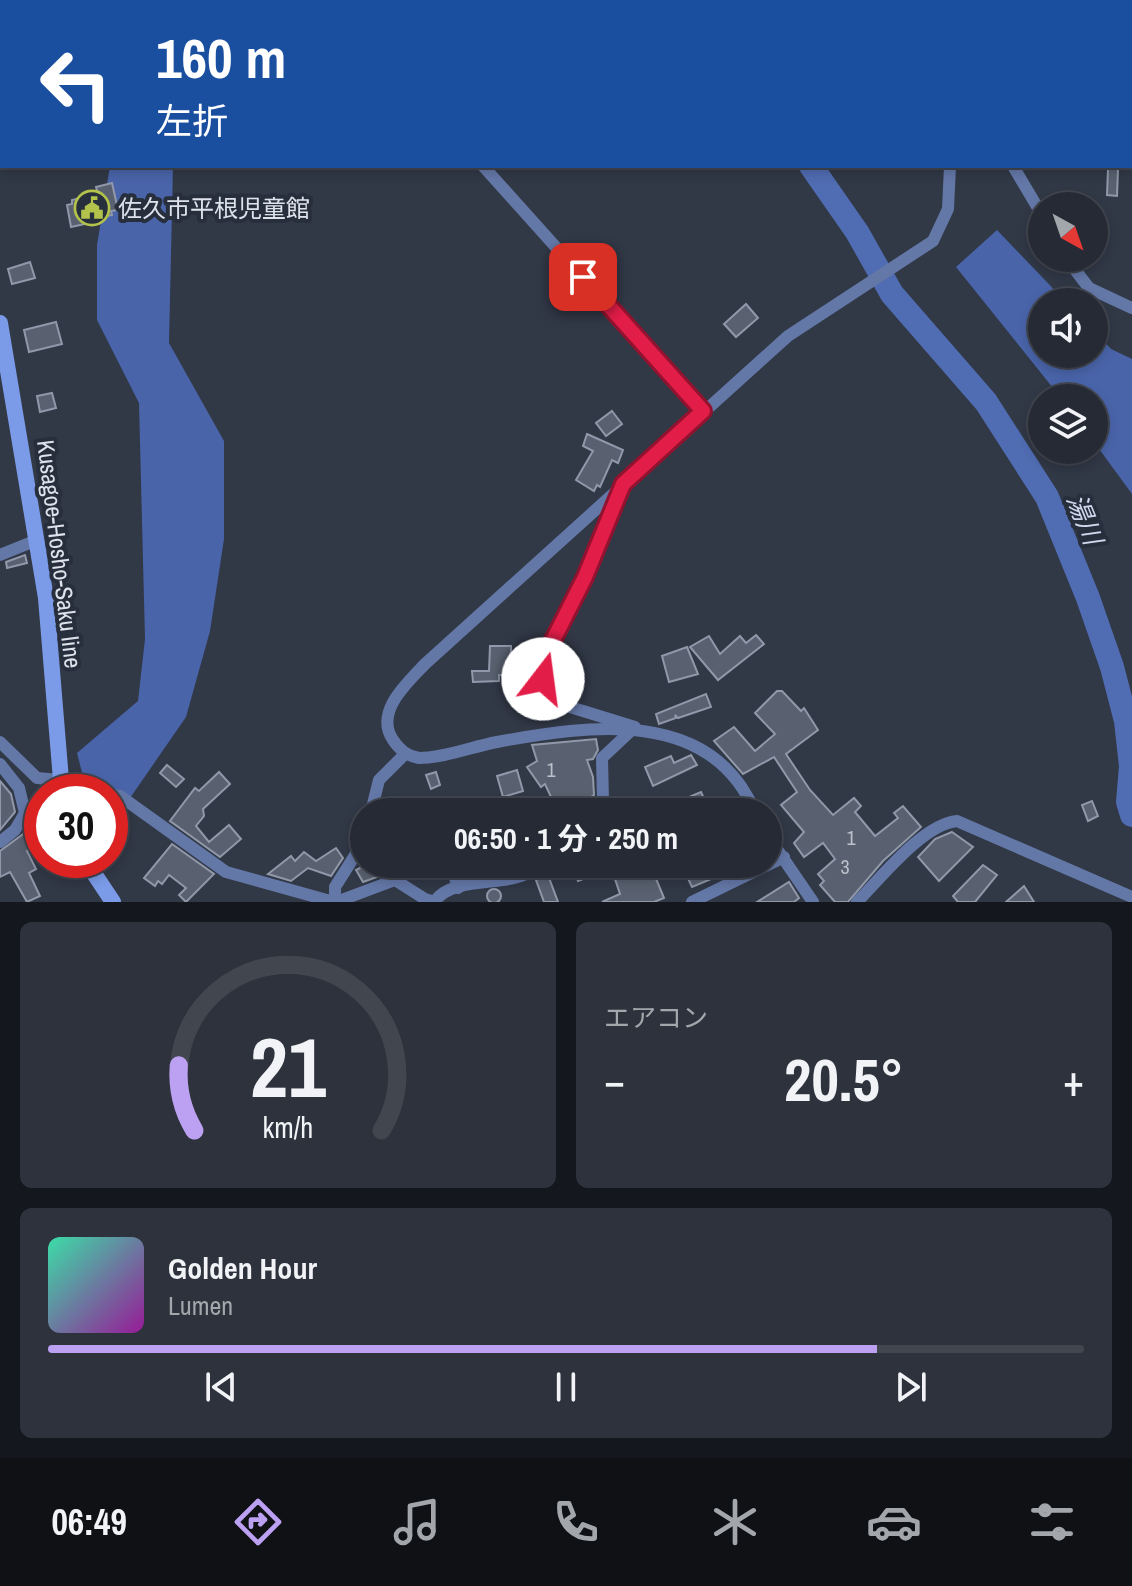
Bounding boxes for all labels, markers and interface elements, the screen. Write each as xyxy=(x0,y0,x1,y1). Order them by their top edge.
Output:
text: 160 m xyxy=(156,20,286,95)
icon: left xyxy=(24,32,128,136)
text: 左折 xyxy=(156,97,228,145)
public building icon: 佐久市平根児童館 xyxy=(73,189,111,227)
place label: 佐久市平根児童館 xyxy=(118,192,310,224)
north arrow xyxy=(1028,192,1108,272)
map controls xyxy=(1028,192,1108,464)
pin xyxy=(549,243,617,311)
icon: arrive xyxy=(561,255,605,299)
button: sound xyxy=(1028,288,1108,368)
button: layers xyxy=(1028,384,1108,464)
street label: Kusagoe-Hosho-Saku line xyxy=(30,438,90,670)
water label: 湯川 xyxy=(1059,488,1112,552)
position arrow xyxy=(501,637,585,721)
house number: 1 xyxy=(546,756,556,783)
speed limit sign: 30 xyxy=(24,774,128,878)
text: 06:50 · 1 分 · 250 m xyxy=(454,818,678,858)
house number: 1 xyxy=(846,824,856,851)
house number: 3 xyxy=(840,853,850,880)
text: エアコン xyxy=(604,1000,708,1035)
text: 21 xyxy=(250,1011,326,1123)
text: 20.5° xyxy=(784,1039,904,1120)
text: − xyxy=(604,1050,625,1110)
text: + xyxy=(1063,1050,1084,1110)
text: km/h xyxy=(263,1108,313,1147)
text: Golden Hour xyxy=(168,1248,317,1288)
text: Lumen xyxy=(168,1288,233,1323)
icon: previous xyxy=(199,1365,243,1409)
icon: pause xyxy=(544,1365,588,1409)
icon: next xyxy=(889,1365,933,1409)
icon: directions xyxy=(230,1494,286,1550)
icon: music xyxy=(389,1494,445,1550)
icon: phone xyxy=(548,1494,604,1550)
icon: climate xyxy=(707,1494,763,1550)
icon: car xyxy=(866,1494,922,1550)
icon: filters xyxy=(1024,1494,1080,1550)
text: 06:49 xyxy=(51,1498,127,1546)

